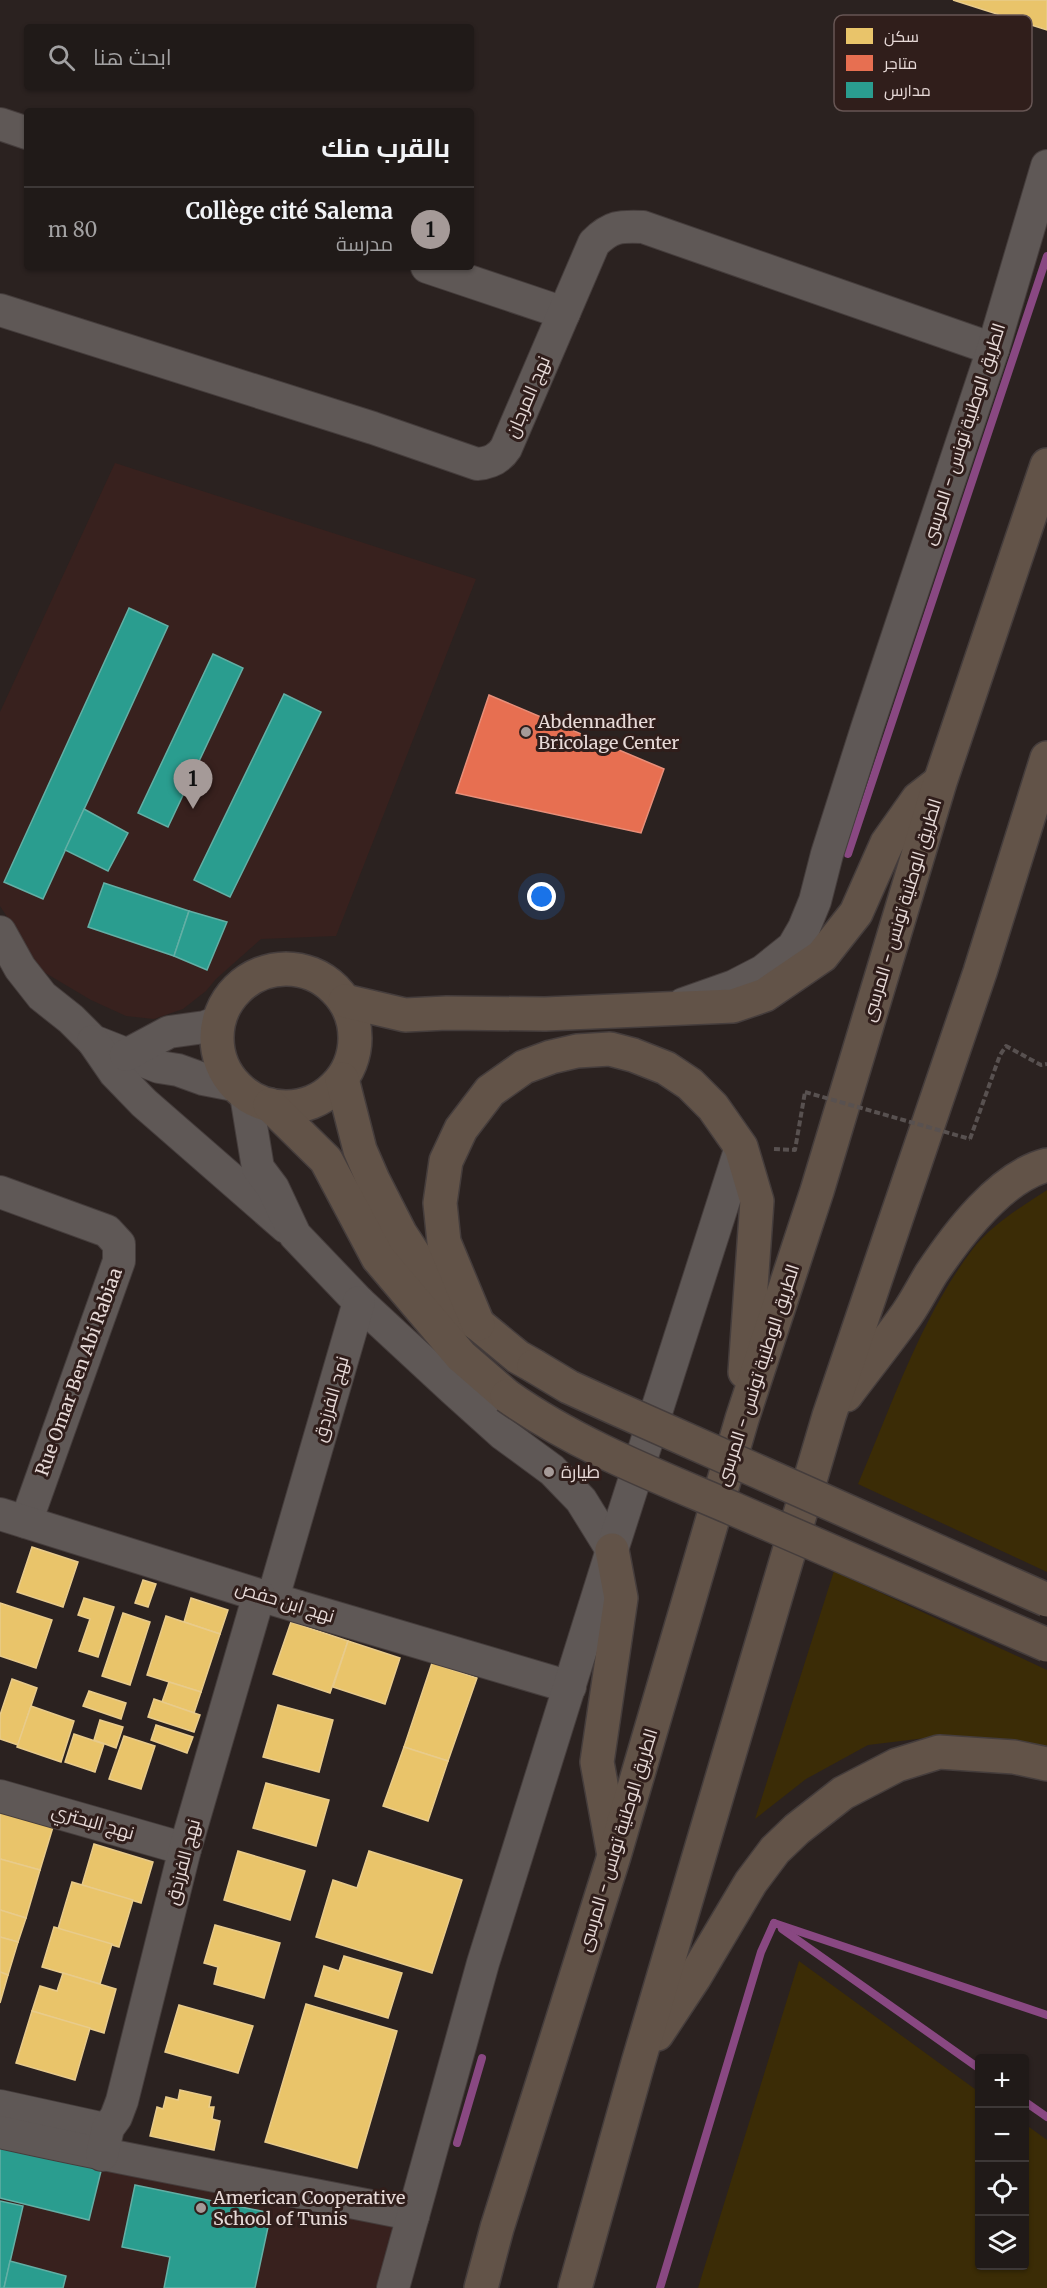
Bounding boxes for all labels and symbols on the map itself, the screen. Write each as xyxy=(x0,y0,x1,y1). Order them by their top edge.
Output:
legend xyxy=(834,15,1032,111)
text: سكن xyxy=(884,26,919,47)
text: متاجر xyxy=(883,53,917,73)
text: مدارس xyxy=(884,80,931,101)
street label: الطريق الوطنية تونس - المرسى xyxy=(917,320,1011,548)
street label: نهج المرجان xyxy=(500,352,556,442)
place label: Abdennadher Bricolage Center xyxy=(537,710,679,754)
marker: Abdennadher Bricolage Center xyxy=(519,725,533,739)
pin: 1 xyxy=(174,760,212,809)
street label: الطريق الوطنية تونس - المرسى xyxy=(857,796,947,1024)
your location xyxy=(527,882,556,911)
street label: الطريق الوطنية تونس - المرسى xyxy=(711,1261,805,1489)
street label: Rue Omar Ben Abi Rabiaa xyxy=(30,1264,127,1479)
street label: نهج الفرزدق xyxy=(307,1353,355,1445)
place label: طيارة xyxy=(561,1460,600,1483)
marker: طيارة xyxy=(542,1465,556,1479)
street label: نهج ابن حفص xyxy=(233,1576,337,1628)
street label: الطريق الوطنية تونس - المرسى xyxy=(573,1726,663,1954)
street label: نهج البحتري xyxy=(48,1799,137,1847)
street label: نهج الفرزدق xyxy=(160,1816,206,1908)
place label: American Cooperative School of Tunis xyxy=(212,2186,405,2230)
marker: American Cooperative School of Tunis xyxy=(194,2201,208,2215)

